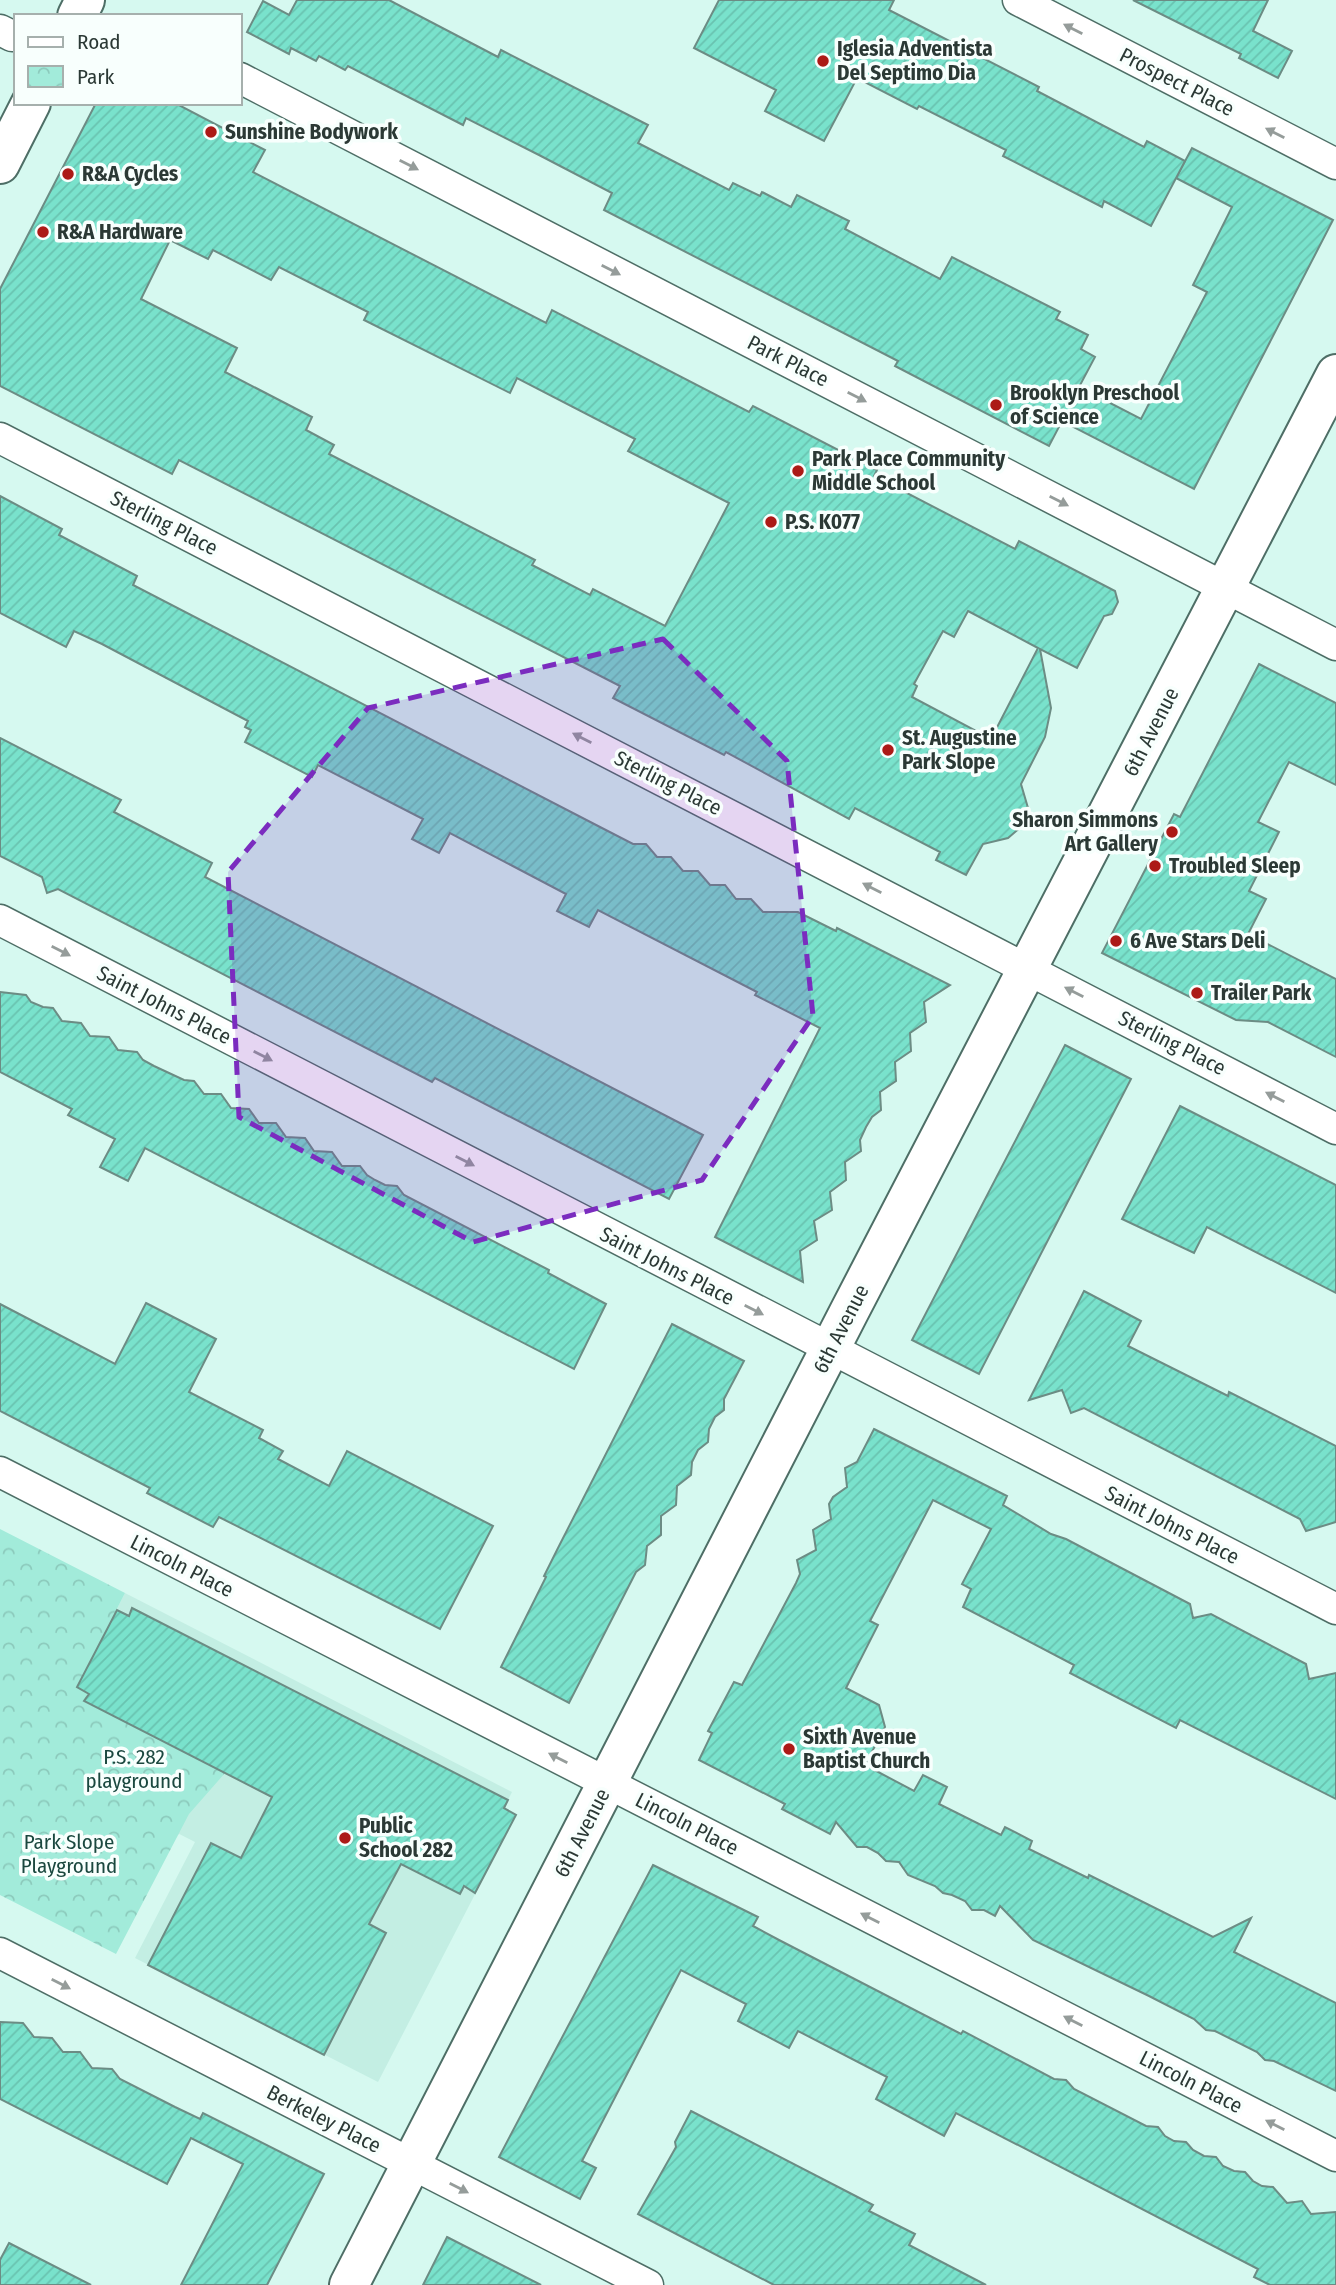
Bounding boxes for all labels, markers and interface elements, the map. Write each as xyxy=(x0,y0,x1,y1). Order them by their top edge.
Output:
legend xyxy=(14,14,242,105)
one-way arrow xyxy=(1063,23,1083,34)
text: Road xyxy=(77,29,121,55)
place label: Iglesia Adventista Del Septimo Dia xyxy=(837,36,993,86)
street label: Prospect Place xyxy=(1115,42,1239,122)
marker: Iglesia Adventista Del Septimo Dia xyxy=(815,53,831,69)
text: Park xyxy=(77,64,115,90)
place label: Sunshine Bodywork xyxy=(225,119,398,145)
marker: Sunshine Bodywork xyxy=(203,124,219,140)
one-way arrow xyxy=(1265,127,1285,138)
one-way arrow xyxy=(399,160,419,171)
place label: R&A Cycles xyxy=(82,161,178,187)
marker: R&A Cycles xyxy=(60,166,76,182)
place label: R&A Hardware xyxy=(57,219,183,245)
marker: R&A Hardware xyxy=(35,224,51,240)
one-way arrow xyxy=(601,264,621,275)
street label: Park Place xyxy=(743,330,833,392)
place label: Brooklyn Preschool of Science xyxy=(1010,380,1179,430)
one-way arrow xyxy=(847,391,867,402)
marker: Brooklyn Preschool of Science xyxy=(988,397,1004,413)
place label: Park Place Community Middle School xyxy=(812,446,1006,496)
marker: Park Place Community Middle School xyxy=(790,463,806,479)
street label: Sterling Place xyxy=(106,485,222,561)
one-way arrow xyxy=(1049,496,1069,507)
place label: P.S. K077 xyxy=(785,509,860,535)
marker: P.S. K077 xyxy=(763,514,779,530)
street label: 6th Avenue xyxy=(1118,683,1184,781)
place label: St. Augustine Park Slope xyxy=(902,725,1017,775)
one-way arrow xyxy=(572,733,592,744)
marker: St. Augustine Park Slope xyxy=(880,742,896,758)
street label: Sterling Place xyxy=(610,745,726,821)
place label: Sharon Simmons Art Gallery xyxy=(1012,807,1159,857)
marker: Sharon Simmons Art Gallery xyxy=(1164,824,1180,840)
place label: Troubled Sleep xyxy=(1169,853,1301,879)
marker: Troubled Sleep xyxy=(1147,858,1163,874)
one-way arrow xyxy=(861,882,881,894)
place label: 6 Ave Stars Deli xyxy=(1130,928,1265,954)
marker: 6 Ave Stars Deli xyxy=(1108,933,1124,949)
one-way arrow xyxy=(51,945,71,957)
street label: Saint Johns Place xyxy=(93,960,235,1050)
place label: Trailer Park xyxy=(1211,980,1312,1006)
marker: Trailer Park xyxy=(1189,985,1205,1001)
one-way arrow xyxy=(1063,987,1083,999)
street label: Sterling Place xyxy=(1114,1005,1230,1081)
one-way arrow xyxy=(253,1050,273,1062)
one-way arrow xyxy=(1265,1092,1285,1104)
one-way arrow xyxy=(455,1155,475,1166)
street label: Saint Johns Place xyxy=(596,1221,738,1311)
street label: 6th Avenue xyxy=(808,1280,874,1378)
one-way arrow xyxy=(744,1305,764,1316)
street label: Saint Johns Place xyxy=(1101,1480,1243,1570)
street label: Lincoln Place xyxy=(126,1529,238,1603)
place label: Sixth Avenue Baptist Church xyxy=(803,1724,930,1774)
marker: Sixth Avenue Baptist Church xyxy=(781,1741,797,1757)
park label: P.S. 282 playground xyxy=(86,1744,182,1794)
one-way arrow xyxy=(548,1753,568,1764)
street label: 6th Avenue xyxy=(549,1784,615,1882)
street label: Lincoln Place xyxy=(631,1787,743,1861)
place label: Public School 282 xyxy=(359,1813,453,1863)
park label: Park Slope Playground xyxy=(21,1829,117,1879)
marker: Public School 282 xyxy=(337,1830,353,1846)
one-way arrow xyxy=(860,1912,880,1923)
one-way arrow xyxy=(51,1978,71,1989)
one-way arrow xyxy=(1063,2016,1083,2027)
street label: Lincoln Place xyxy=(1135,2045,1247,2119)
street label: Berkeley Place xyxy=(263,2079,385,2159)
one-way arrow xyxy=(1265,2119,1285,2130)
one-way arrow xyxy=(449,2183,469,2194)

